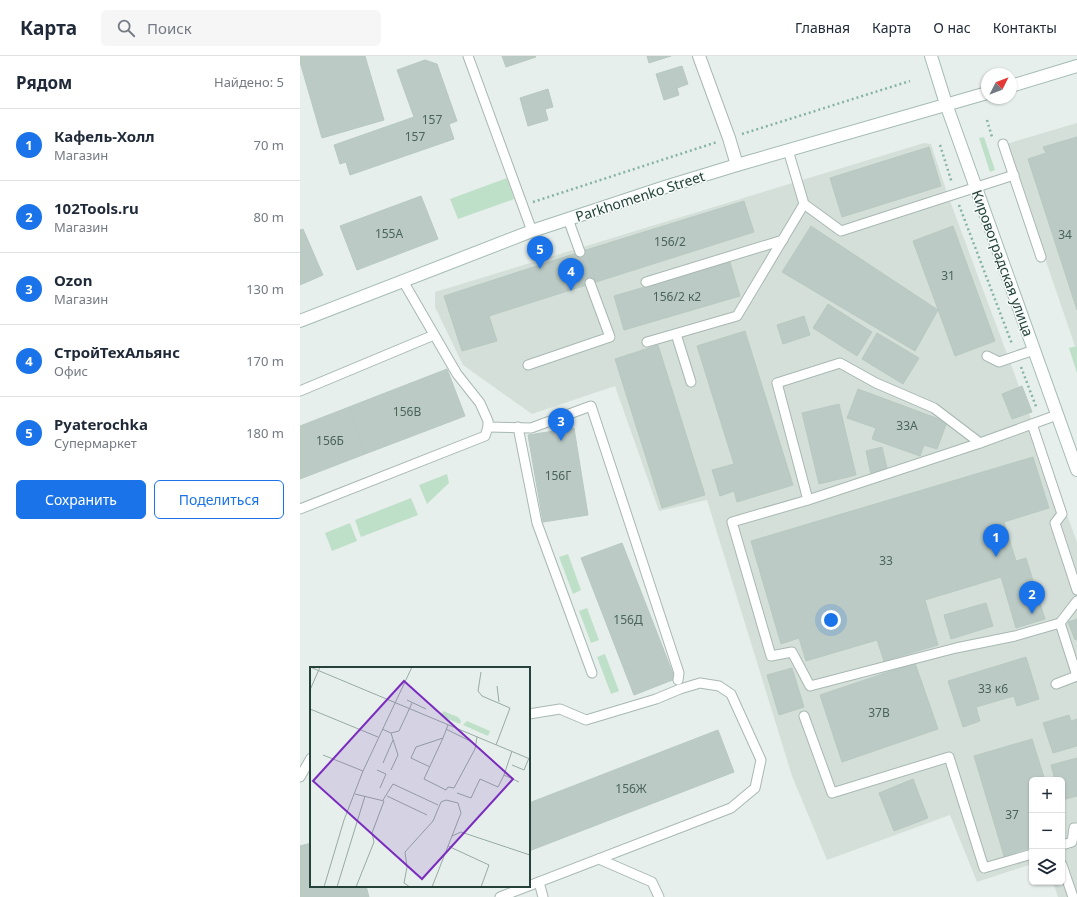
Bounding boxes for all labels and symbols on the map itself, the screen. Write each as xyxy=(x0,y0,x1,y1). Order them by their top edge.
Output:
north arrow xyxy=(981,68,1017,104)
house number: 157 xyxy=(422,111,442,128)
house number: 157 xyxy=(405,128,425,145)
street label: Parkhomenko Street xyxy=(573,166,707,226)
street label: Кировоградская улица xyxy=(968,187,1038,339)
house number: 155А xyxy=(375,225,403,242)
house number: 34 xyxy=(1058,226,1072,243)
house number: 156/2 xyxy=(654,233,686,250)
pin: 5 xyxy=(527,236,553,269)
pin: 4 xyxy=(558,258,584,291)
house number: 31 xyxy=(941,267,955,284)
house number: 156/2 к2 xyxy=(653,288,701,305)
house number: 156В xyxy=(393,403,421,420)
pin: 3 xyxy=(548,408,574,441)
house number: 33А xyxy=(896,417,918,434)
house number: 156Б xyxy=(316,432,344,449)
house number: 156Г xyxy=(545,467,571,484)
pin: 1 xyxy=(983,524,1009,557)
house number: 33 xyxy=(879,552,893,569)
pin: 2 xyxy=(1019,581,1045,614)
your location xyxy=(821,610,841,630)
house number: 156Д xyxy=(613,611,643,628)
inset map xyxy=(310,667,530,887)
house number: 33 к6 xyxy=(978,680,1008,697)
house number: 37В xyxy=(868,704,890,721)
house number: 156Ж xyxy=(615,780,647,797)
house number: 37 xyxy=(1005,806,1019,823)

